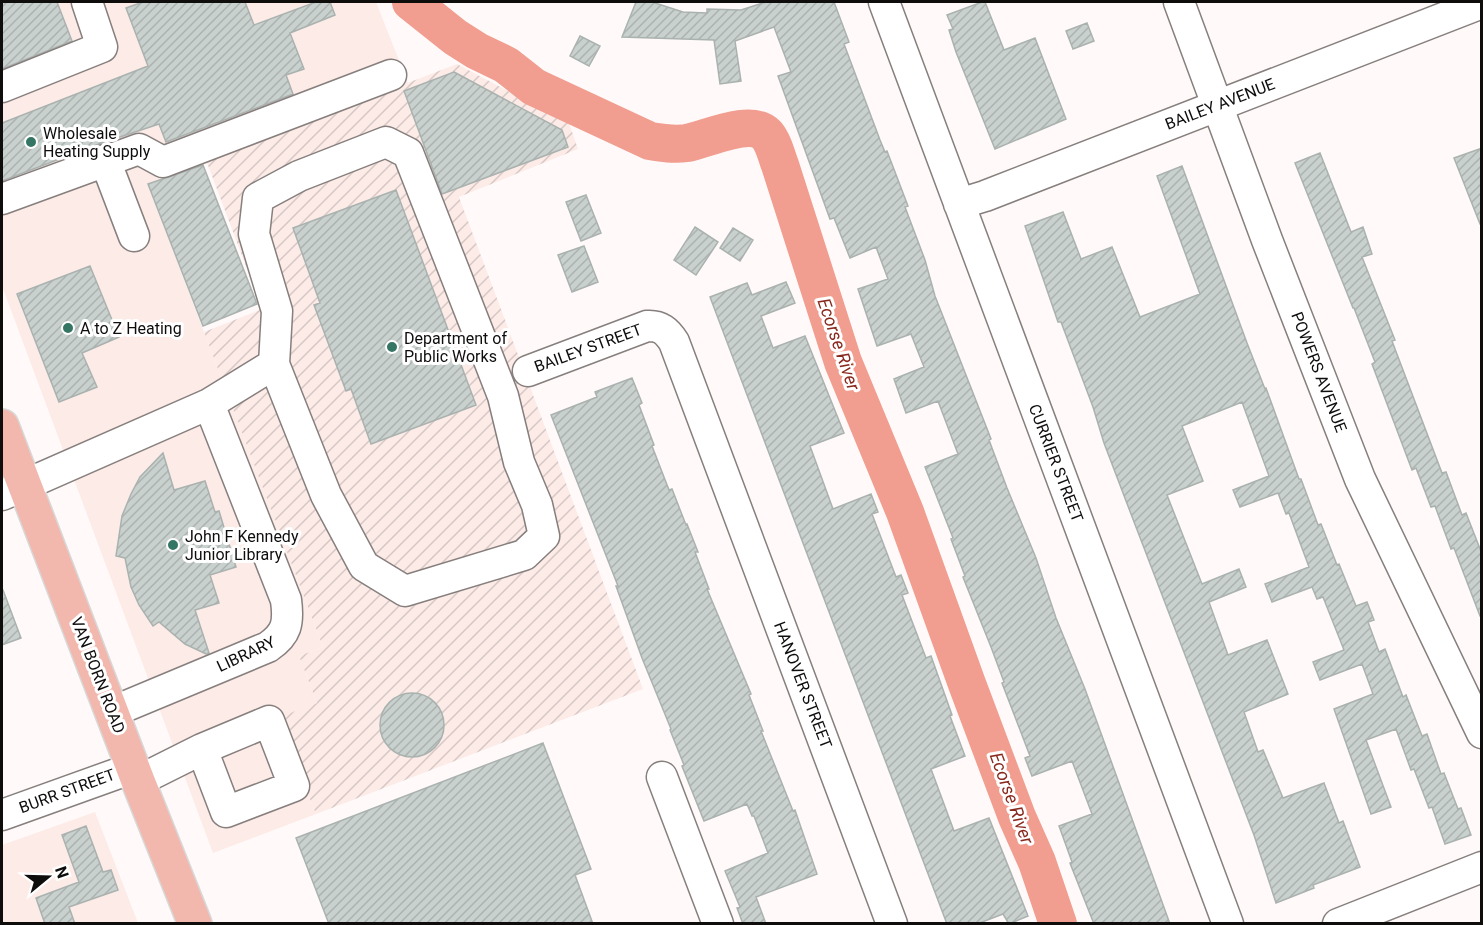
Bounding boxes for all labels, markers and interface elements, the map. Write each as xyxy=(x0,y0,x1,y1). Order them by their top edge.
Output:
street label: BAILEY AVENUE xyxy=(1162,74,1278,134)
place label: Wholesale Heating Supply xyxy=(43,124,151,161)
marker: Wholesale Heating Supply xyxy=(24,135,38,149)
water label: Ecorse River xyxy=(813,295,865,394)
street label: POWERS AVENUE xyxy=(1287,309,1351,435)
place label: A to Z Heating xyxy=(80,319,182,338)
street label: BAILEY STREET xyxy=(532,320,645,376)
marker: A to Z Heating xyxy=(61,321,75,335)
place label: Department of Public Works xyxy=(404,329,507,366)
marker: Department of Public Works xyxy=(385,340,399,354)
street label: CURRIER STREET xyxy=(1025,401,1087,525)
place label: John F Kennedy Junior Library xyxy=(185,527,299,564)
marker: John F Kennedy Junior Library xyxy=(166,538,180,552)
street label: VAN BORN ROAD xyxy=(67,614,129,736)
street label: HANOVER STREET xyxy=(770,619,836,751)
street label: LIBRARY xyxy=(214,632,279,676)
water label: Ecorse River xyxy=(986,749,1039,848)
street label: BURR STREET xyxy=(16,765,118,817)
north arrow xyxy=(18,847,78,907)
text: N xyxy=(51,864,73,881)

